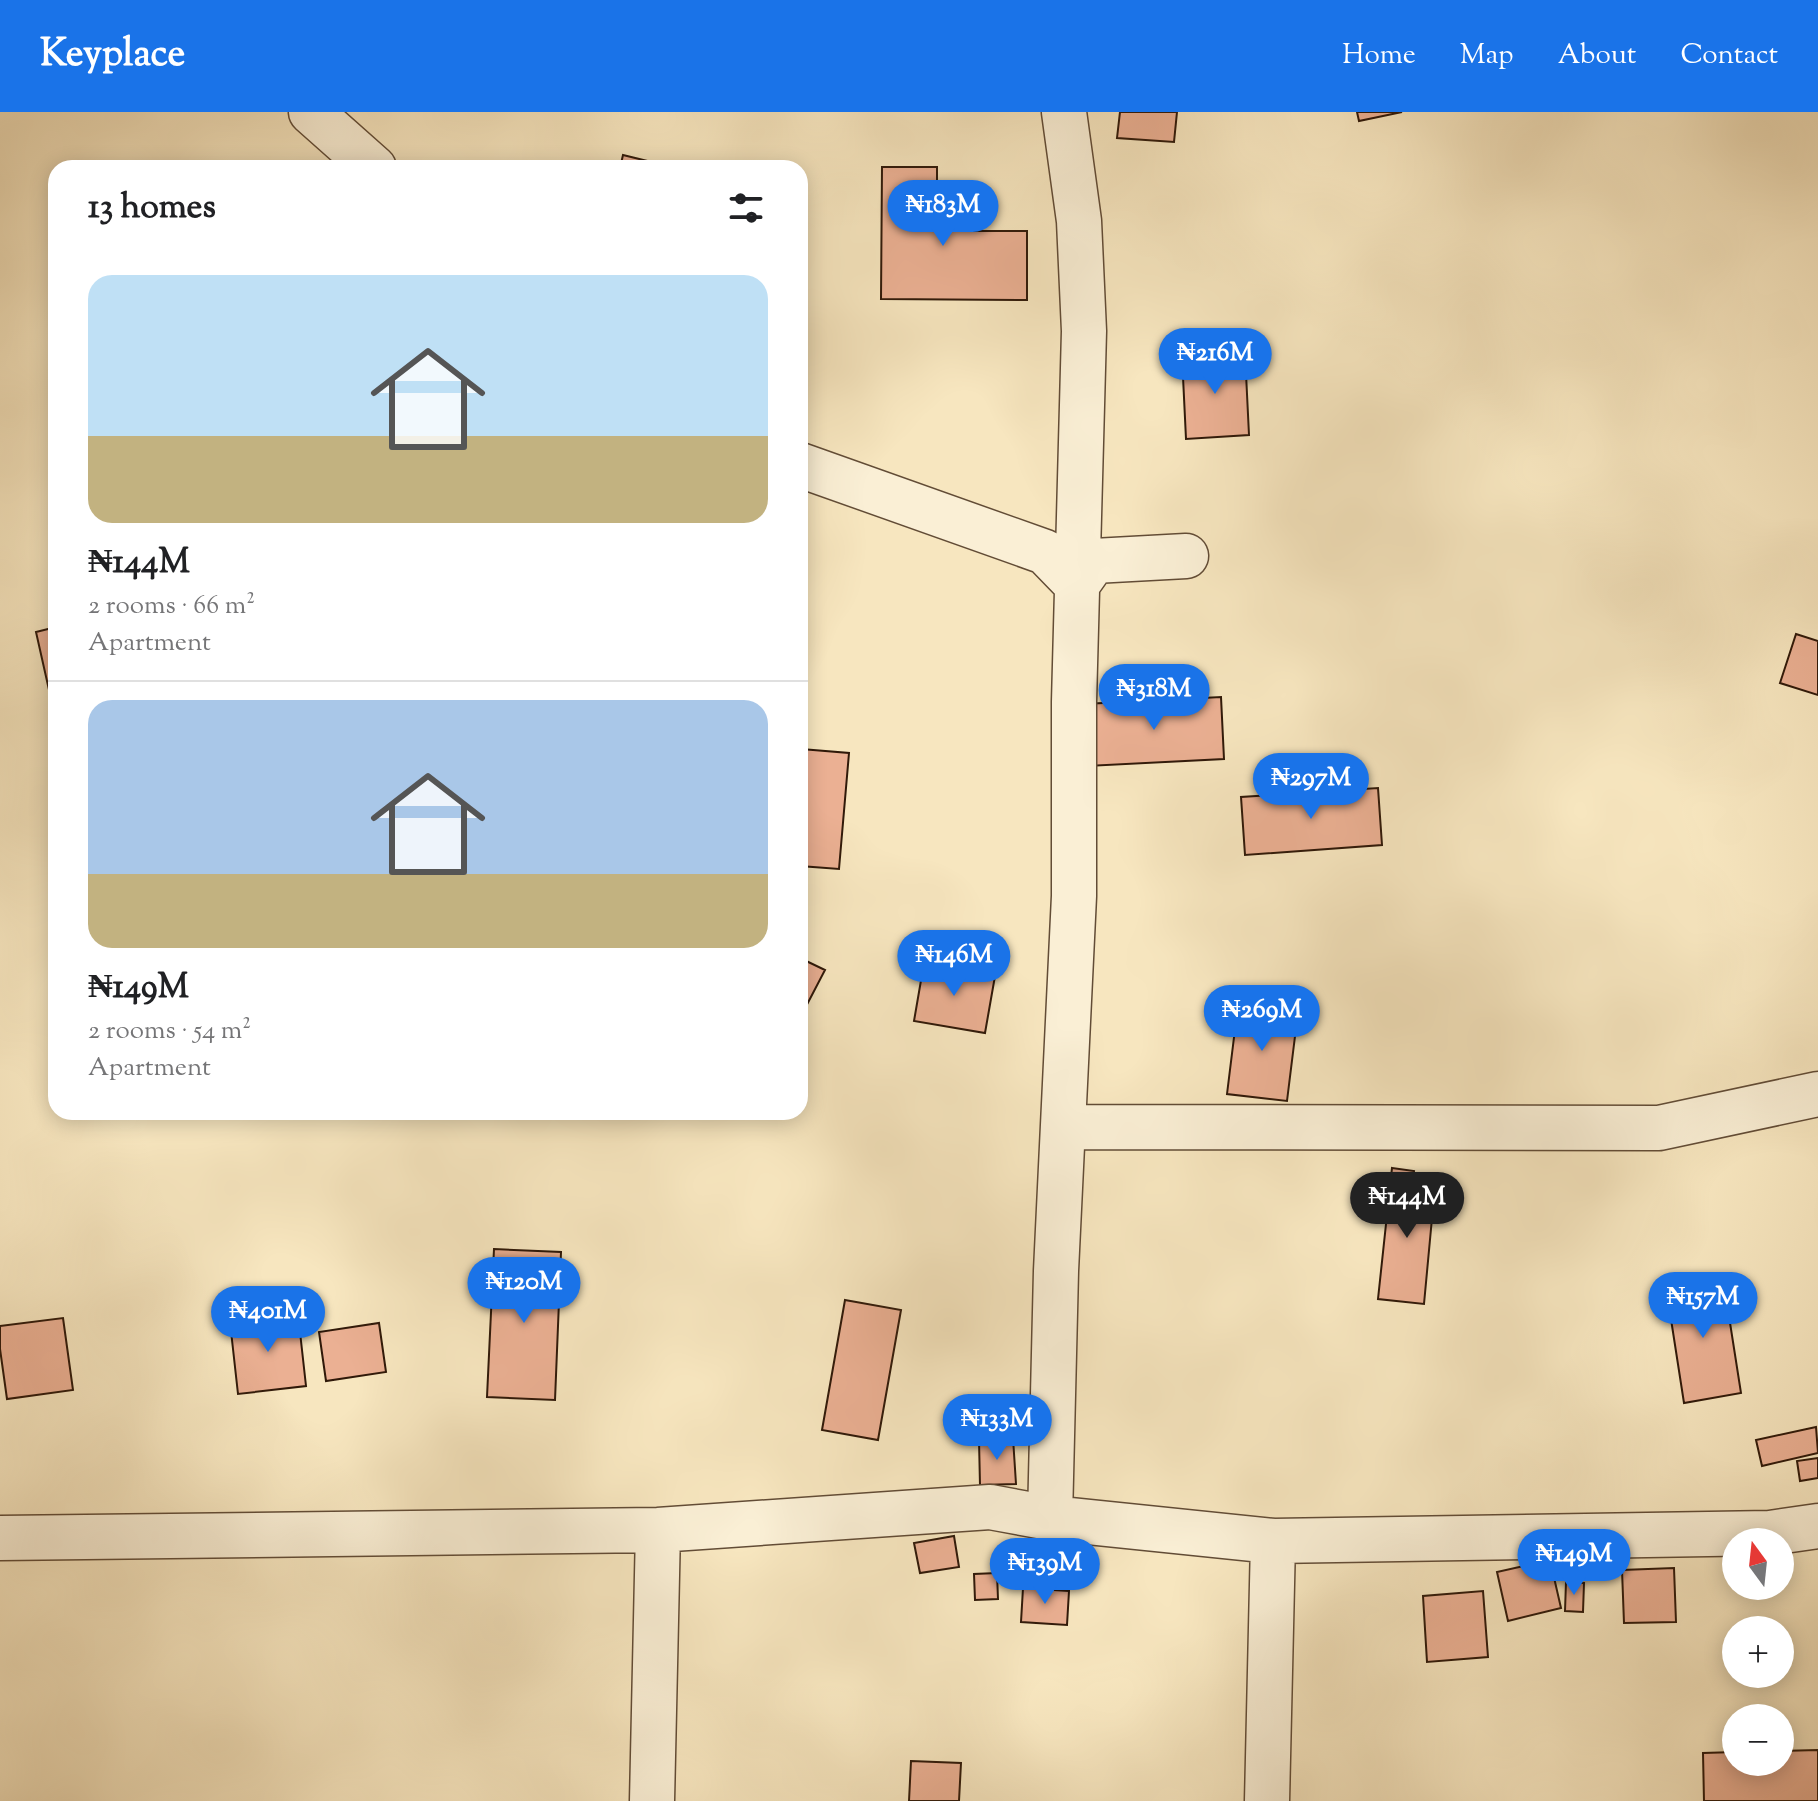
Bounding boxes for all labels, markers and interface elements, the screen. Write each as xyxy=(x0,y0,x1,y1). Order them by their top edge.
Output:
text: Keyplace xyxy=(40,29,185,83)
text: Home xyxy=(1342,36,1416,76)
text: Map xyxy=(1460,36,1514,76)
text: About xyxy=(1558,36,1636,76)
text: Contact xyxy=(1680,36,1778,76)
pin: ₦183M xyxy=(887,180,999,248)
text: 13 homes xyxy=(88,184,216,233)
icon: filters xyxy=(724,186,768,230)
text: ₦183M xyxy=(905,187,981,224)
icon: home xyxy=(356,327,500,471)
pin: ₦216M xyxy=(1159,328,1271,396)
text: ₦216M xyxy=(1177,335,1253,372)
text: ₦144M xyxy=(88,539,190,588)
text: 2 rooms · 66 m² xyxy=(88,588,255,625)
text: Apartment xyxy=(88,625,211,662)
pin: ₦318M xyxy=(1098,664,1210,732)
text: ₦318M xyxy=(1117,671,1191,708)
icon: home xyxy=(356,752,500,896)
pin: ₦297M xyxy=(1255,753,1367,821)
text: ₦297M xyxy=(1271,760,1351,797)
pin: ₦146M xyxy=(898,930,1010,998)
text: ₦146M xyxy=(915,937,993,974)
text: ₦149M xyxy=(88,964,189,1013)
pin: ₦269M xyxy=(1206,985,1318,1053)
text: ₦269M xyxy=(1222,992,1302,1029)
text: 2 rooms · 54 m² xyxy=(88,1013,251,1050)
text: Apartment xyxy=(88,1050,211,1087)
pin: ₦144M xyxy=(1351,1172,1463,1240)
text: ₦144M xyxy=(1368,1179,1446,1216)
pin: ₦120M xyxy=(468,1257,580,1325)
text: ₦120M xyxy=(485,1264,563,1301)
pin: ₦157M xyxy=(1647,1272,1759,1340)
text: ₦157M xyxy=(1666,1279,1740,1316)
pin: ₦401M xyxy=(212,1286,324,1354)
text: ₦401M xyxy=(229,1293,307,1330)
pin: ₦133M xyxy=(941,1394,1053,1462)
text: ₦133M xyxy=(961,1401,1033,1438)
north arrow xyxy=(1722,1528,1794,1600)
map controls xyxy=(1722,1528,1794,1776)
pin: ₦149M xyxy=(1518,1529,1630,1597)
text: ₦149M xyxy=(1535,1536,1613,1573)
pin: ₦139M xyxy=(989,1538,1101,1606)
text: ₦139M xyxy=(1008,1545,1082,1582)
button: + xyxy=(1722,1616,1794,1688)
button: − xyxy=(1722,1704,1794,1776)

